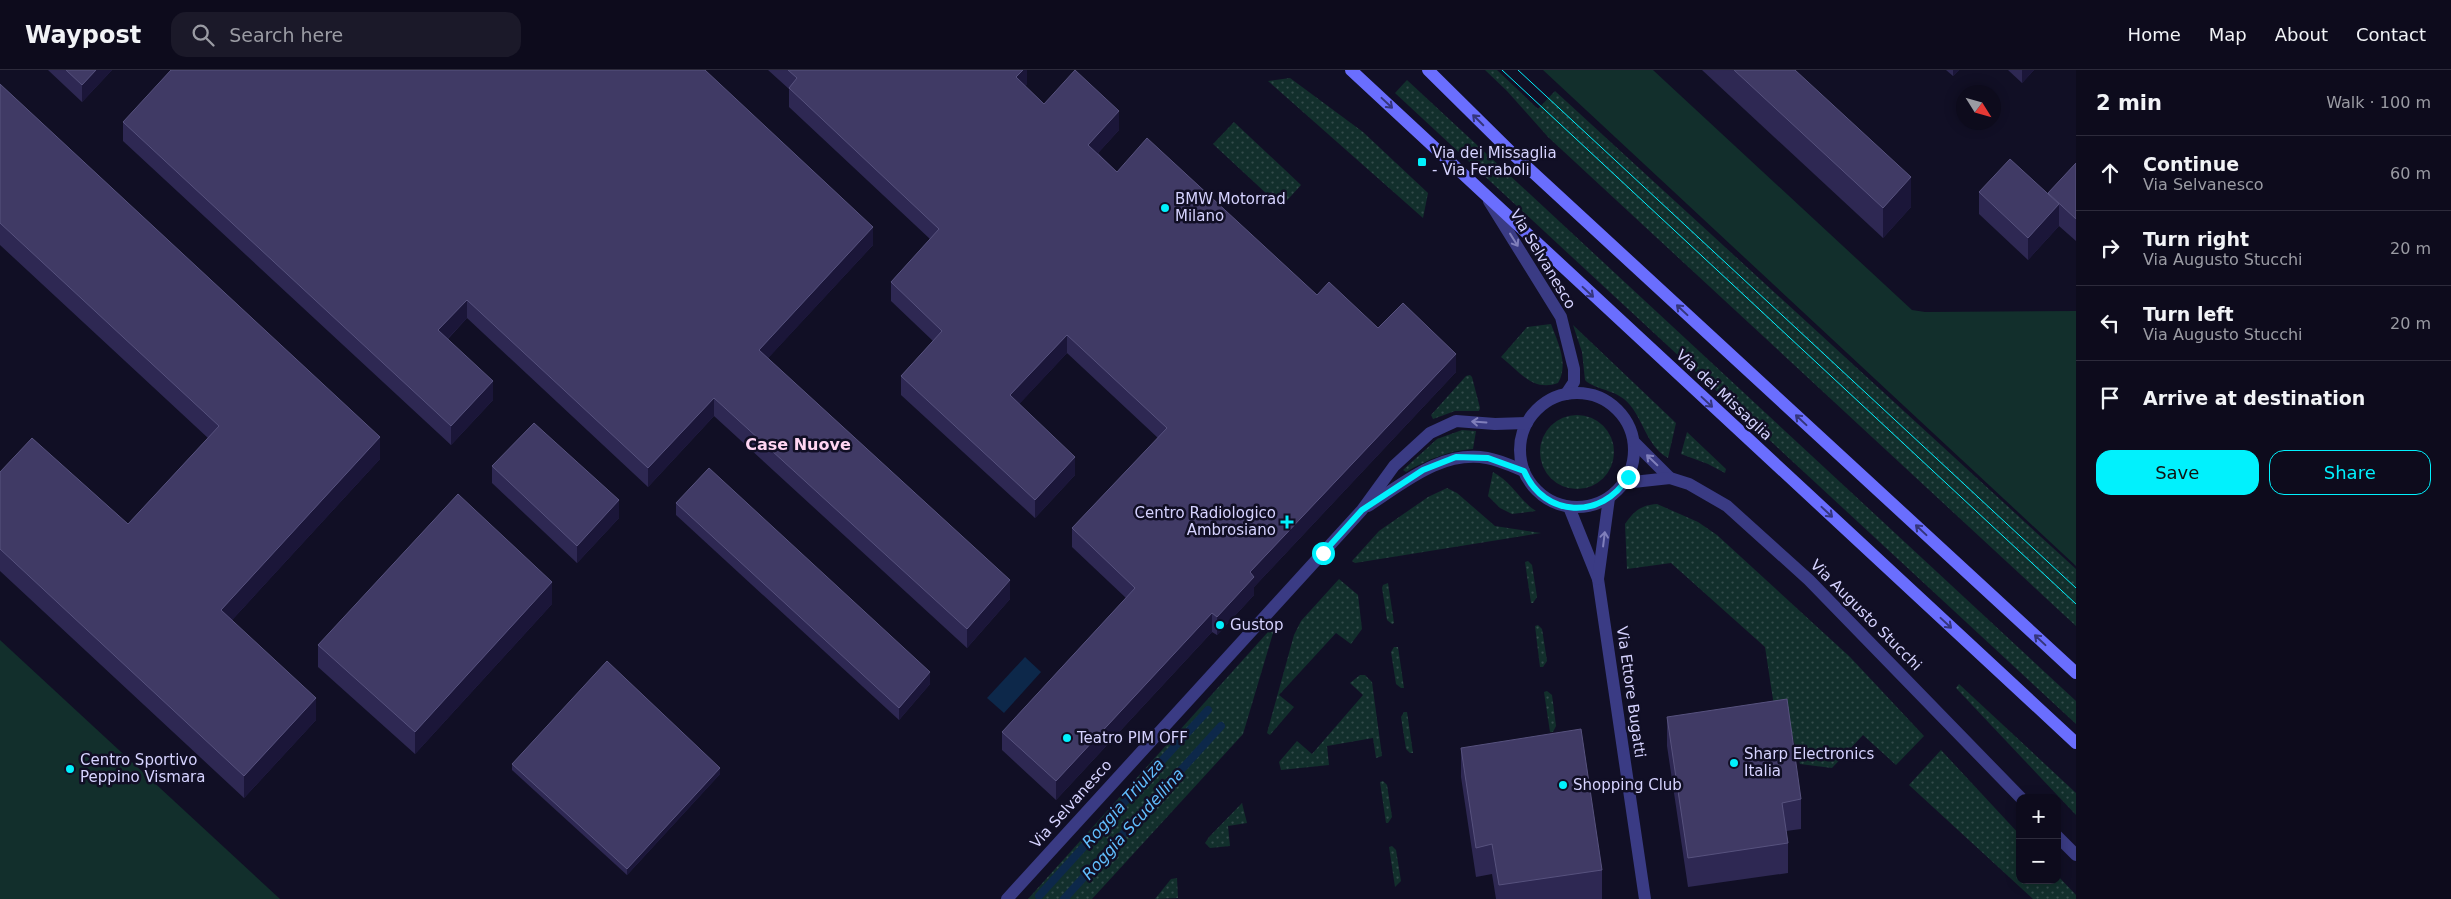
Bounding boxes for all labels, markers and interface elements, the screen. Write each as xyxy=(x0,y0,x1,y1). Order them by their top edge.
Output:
search box xyxy=(171,12,521,57)
text: Waypost xyxy=(25,21,141,49)
icon: search xyxy=(189,21,217,49)
text: Search here xyxy=(229,24,343,46)
text: Home xyxy=(2128,24,2181,45)
text: Map xyxy=(2209,24,2247,45)
text: About xyxy=(2275,24,2328,45)
text: Contact xyxy=(2356,24,2426,45)
north arrow xyxy=(1956,85,2001,130)
text: 2 min xyxy=(2096,91,2162,115)
text: Walk · 100 m xyxy=(2326,93,2431,112)
one-way arrow xyxy=(1380,97,1393,109)
one-way arrow xyxy=(1472,114,1484,126)
place label: Via dei Missaglia - Via Feraboli xyxy=(1432,144,1557,179)
text: Continue xyxy=(2143,153,2239,175)
marker: Via dei Missaglia - Via Feraboli xyxy=(1416,156,1428,168)
icon: ahead xyxy=(2096,159,2124,187)
text: 60 m xyxy=(2390,164,2431,183)
text: Via Selvanesco xyxy=(2143,175,2264,194)
place label: BMW Motorrad Milano xyxy=(1175,190,1286,225)
marker: BMW Motorrad Milano xyxy=(1159,202,1171,214)
street label: Via Selvanesco xyxy=(1506,206,1580,312)
text: Turn right xyxy=(2143,228,2249,250)
one-way arrow xyxy=(1509,233,1519,247)
icon: right xyxy=(2096,234,2124,262)
text: 20 m xyxy=(2390,239,2431,258)
text: Via Augusto Stucchi xyxy=(2143,250,2303,269)
one-way arrow xyxy=(1582,286,1594,298)
text: Turn left xyxy=(2143,303,2234,325)
one-way arrow xyxy=(1675,304,1688,316)
icon: left xyxy=(2096,309,2124,337)
text: 20 m xyxy=(2390,314,2431,333)
text: Via Augusto Stucchi xyxy=(2143,325,2303,344)
street label: Via dei Missaglia xyxy=(1672,346,1776,444)
icon: arrive xyxy=(2096,384,2124,412)
text: Arrive at destination xyxy=(2143,387,2365,409)
one-way arrow xyxy=(1701,396,1714,408)
one-way arrow xyxy=(1795,414,1808,426)
one-way arrow xyxy=(1471,418,1487,427)
district label: Case Nuove xyxy=(745,435,851,454)
button: Save xyxy=(2096,450,2259,495)
button: Share xyxy=(2269,450,2431,495)
one-way arrow xyxy=(1646,454,1659,466)
route end xyxy=(1617,466,1640,489)
place label: Centro Radiologico Ambrosiano xyxy=(1135,504,1276,539)
one-way arrow xyxy=(1820,506,1833,518)
marker: Centro Radiologico Ambrosiano xyxy=(1280,515,1294,529)
one-way arrow xyxy=(1914,524,1927,536)
one-way arrow xyxy=(1599,531,1609,547)
route start xyxy=(1312,542,1335,565)
street label: Via Augusto Stucchi xyxy=(1807,556,1925,674)
place label: Gustop xyxy=(1230,616,1284,634)
one-way arrow xyxy=(1940,617,1952,629)
marker: Gustop xyxy=(1214,619,1226,631)
street label: Via Ettore Bugatti xyxy=(1613,625,1649,759)
one-way arrow xyxy=(2034,634,2047,646)
place label: Teatro PIM OFF xyxy=(1076,729,1188,747)
marker: Teatro PIM OFF xyxy=(1061,732,1073,744)
place label: Sharp Electronics Italia xyxy=(1744,745,1875,780)
place label: Centro Sportivo Peppino Vismara xyxy=(80,751,205,786)
water label: Roggia Triulza xyxy=(1078,755,1168,851)
street label: Via Selvanesco xyxy=(1026,756,1116,852)
marker: Sharp Electronics Italia xyxy=(1728,757,1740,769)
marker: Centro Sportivo Peppino Vismara xyxy=(64,763,76,775)
water label: Roggia Scudellina xyxy=(1078,765,1188,883)
place label: Shopping Club xyxy=(1573,776,1682,794)
marker: Shopping Club xyxy=(1557,779,1569,791)
map controls xyxy=(2016,794,2061,884)
button: + xyxy=(2016,794,2061,839)
button: − xyxy=(2016,839,2061,884)

